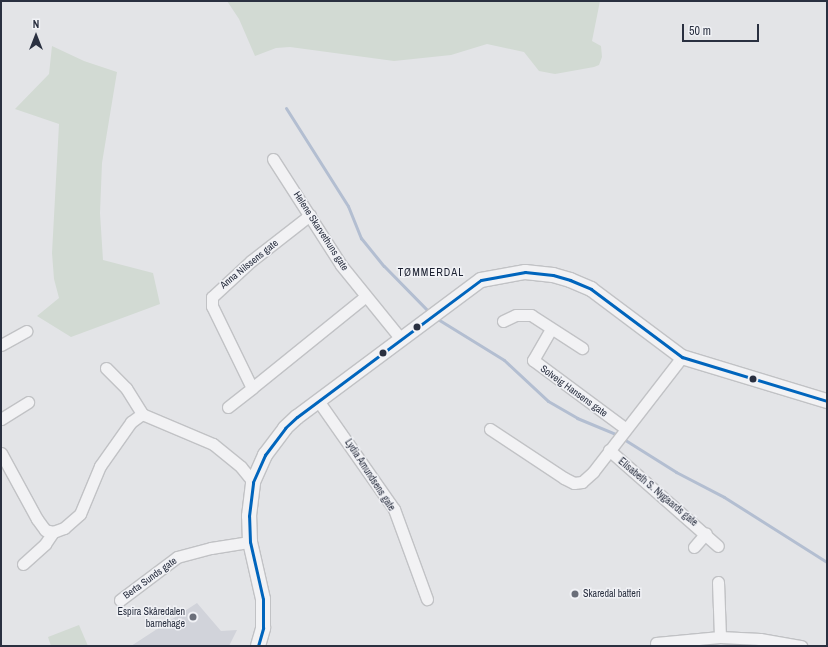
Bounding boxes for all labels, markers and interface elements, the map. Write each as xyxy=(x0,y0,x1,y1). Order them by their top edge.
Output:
north arrow xyxy=(16,16,56,56)
scale bar xyxy=(684,16,761,42)
text: N xyxy=(33,17,39,31)
text: 50 m xyxy=(689,23,711,39)
street label: Helene Skarvethuns gate xyxy=(291,189,351,273)
street label: Anna Nilssens gate xyxy=(218,237,280,291)
district label: TØMMERDAL xyxy=(398,265,464,279)
unlabelled marker xyxy=(412,322,422,332)
unlabelled marker xyxy=(378,348,388,358)
street label: Solveig Hansens gate xyxy=(538,363,610,419)
unlabelled marker xyxy=(748,374,758,384)
street label: Lydia Amundsens gate xyxy=(342,437,398,513)
street label: Elisabeth S. Nygaards gate xyxy=(616,455,700,529)
street label: Berta Sunds gate xyxy=(121,555,179,601)
place label: Skaredal batteri xyxy=(583,588,641,600)
marker: Skaredal batteri xyxy=(570,589,580,599)
place label: Espira Skåredalen barnehage xyxy=(118,605,185,628)
marker: Espira Skåredalen barnehage xyxy=(188,612,198,622)

